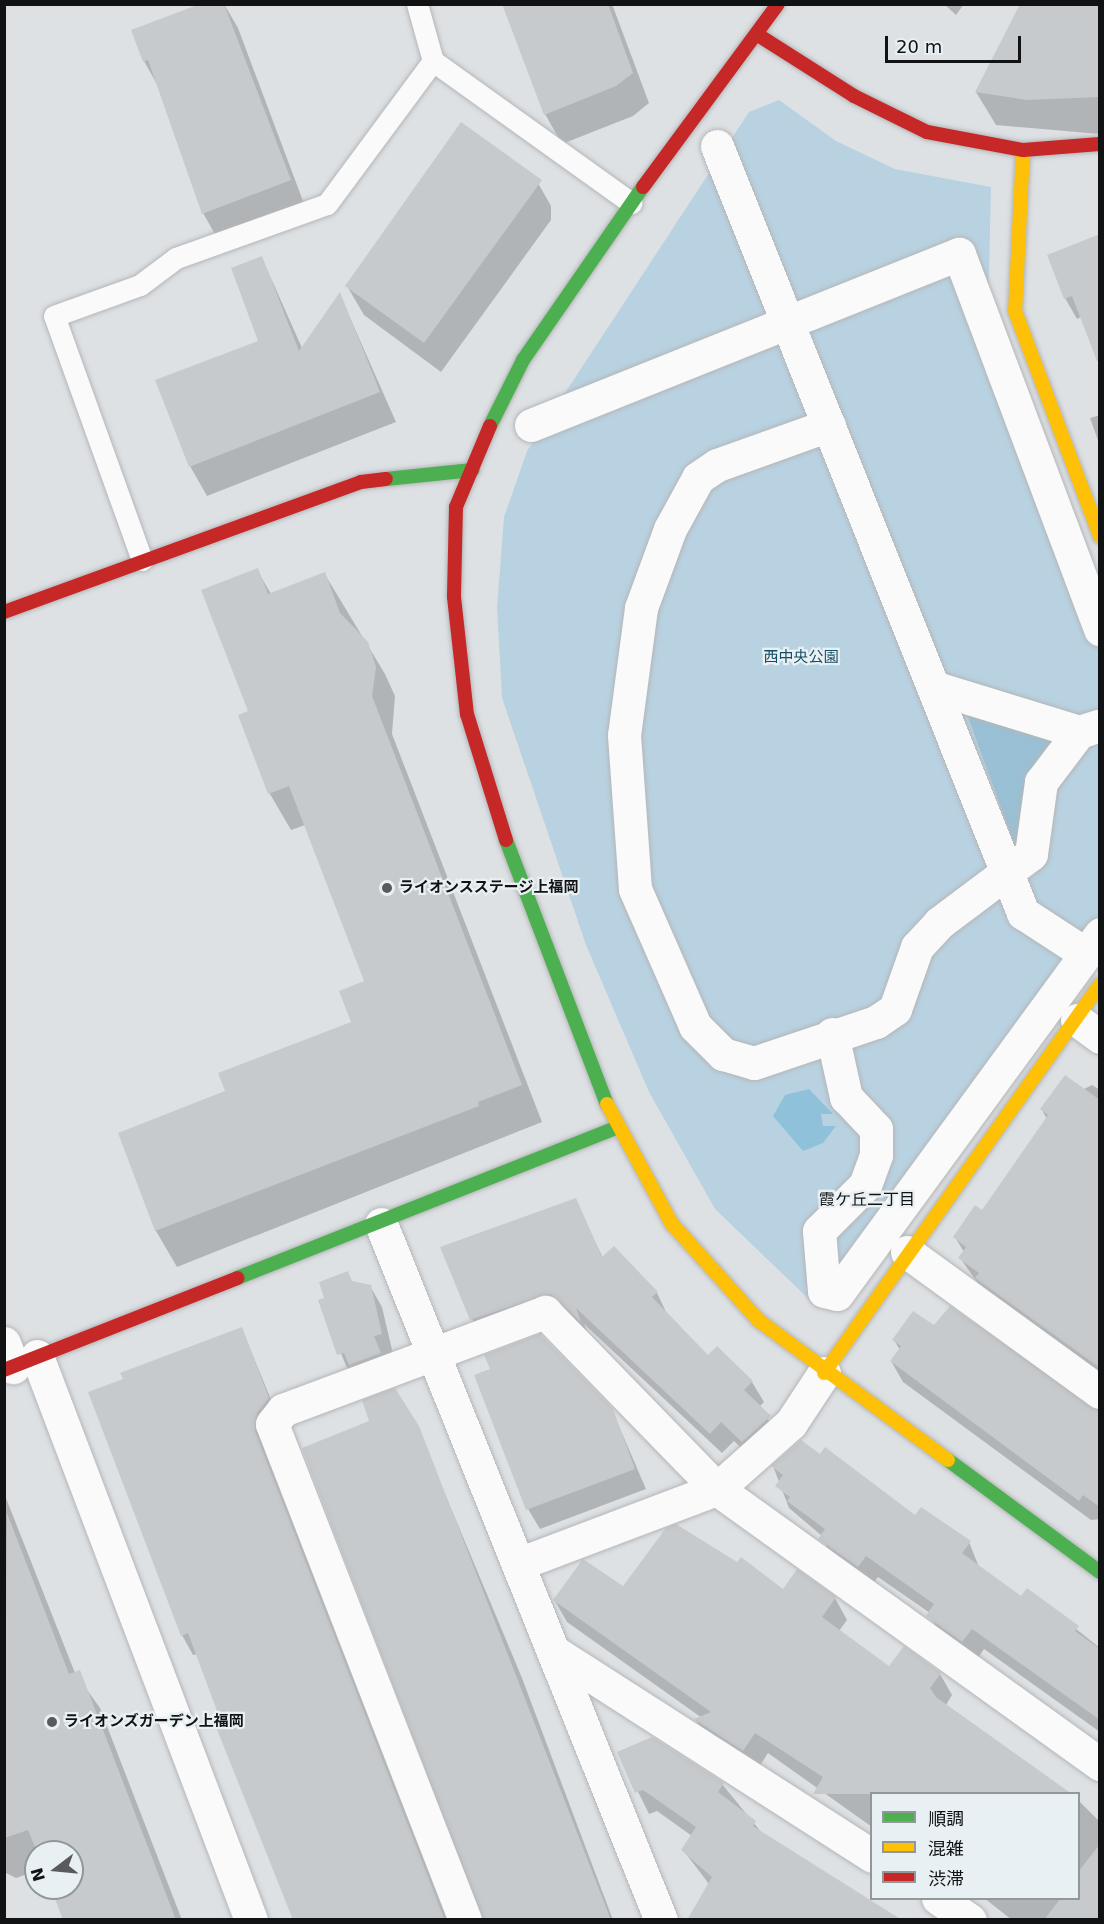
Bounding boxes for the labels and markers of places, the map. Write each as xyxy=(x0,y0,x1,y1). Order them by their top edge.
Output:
place label: ライオンスステージ上福岡 xyxy=(399,879,579,897)
marker: ライオンスステージ上福岡 xyxy=(380,881,394,895)
place label: ライオンズガーデン上福岡 xyxy=(64,1713,244,1731)
marker: ライオンズガーデン上福岡 xyxy=(45,1715,59,1729)

